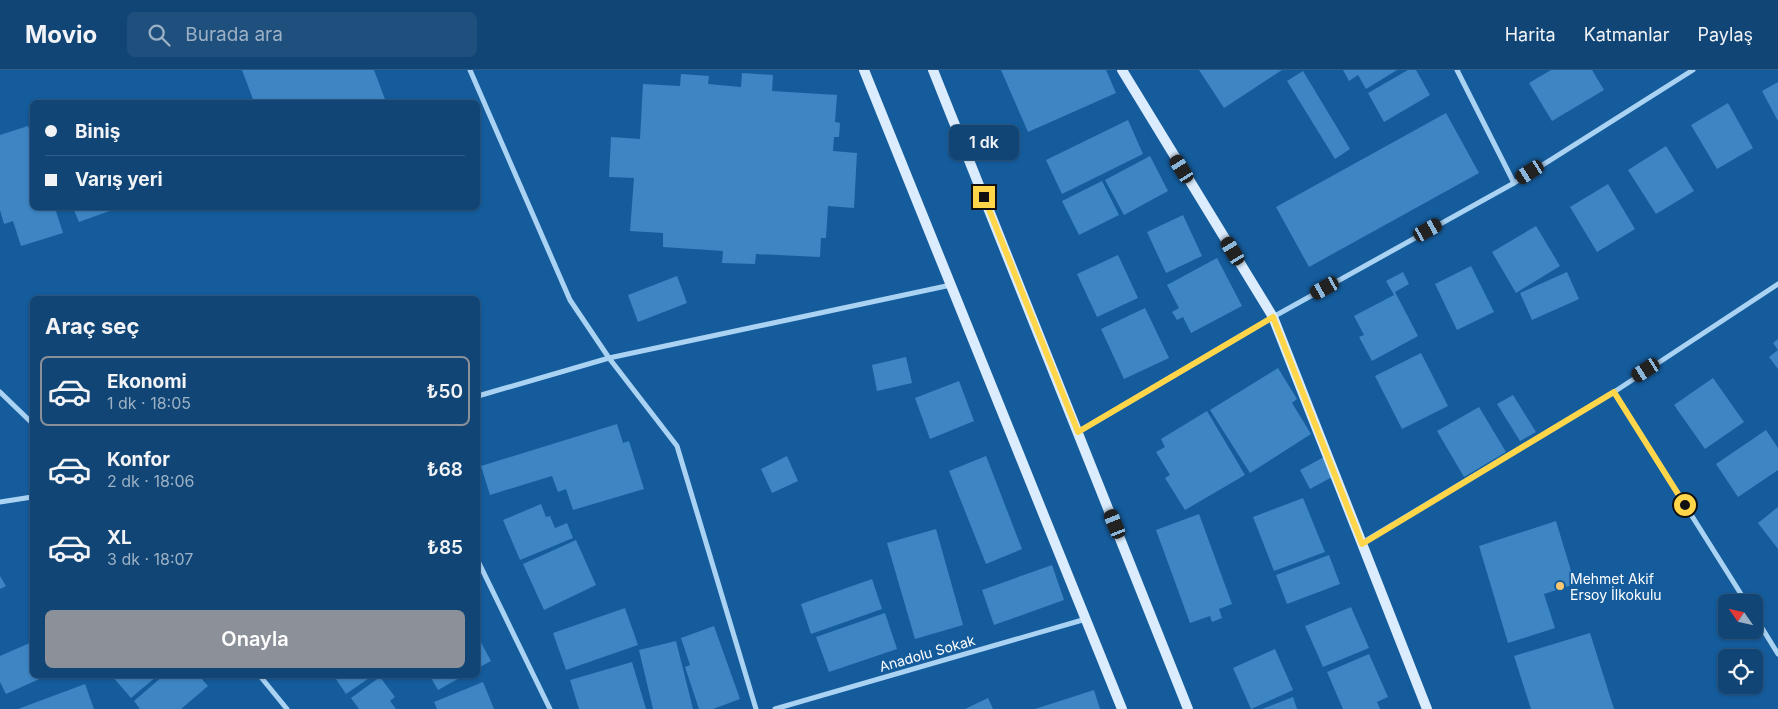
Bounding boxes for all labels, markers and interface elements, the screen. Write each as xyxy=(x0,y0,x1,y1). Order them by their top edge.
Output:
search box xyxy=(127,12,477,57)
text: Movio xyxy=(25,20,97,49)
icon: search xyxy=(145,21,173,49)
text: Burada ara xyxy=(185,23,283,46)
text: Harita xyxy=(1505,24,1556,45)
text: Katmanlar xyxy=(1584,24,1669,45)
text: Paylaş xyxy=(1697,24,1753,45)
text: Biniş xyxy=(75,120,120,143)
callout: 1 dk xyxy=(949,124,1019,160)
text: 1 dk xyxy=(969,132,999,152)
car xyxy=(1167,152,1196,186)
car xyxy=(1513,158,1546,186)
text: Varış yeri xyxy=(75,168,163,191)
route end xyxy=(973,186,995,208)
car xyxy=(1411,216,1444,244)
car xyxy=(1218,234,1247,268)
car xyxy=(1308,274,1341,302)
text: Araç seç xyxy=(45,313,139,339)
car xyxy=(1629,356,1662,384)
icon: car xyxy=(47,369,92,414)
text: Ekonomi xyxy=(107,370,187,393)
text: ₺50 xyxy=(427,380,463,403)
text: 1 dk · 18:05 xyxy=(107,393,191,413)
icon: car xyxy=(47,447,92,492)
text: Konfor xyxy=(107,448,170,471)
text: ₺68 xyxy=(427,458,463,481)
text: 2 dk · 18:06 xyxy=(107,471,194,491)
route start xyxy=(1674,494,1696,516)
car xyxy=(1102,507,1127,541)
icon: car xyxy=(47,525,92,570)
text: XL xyxy=(107,526,132,549)
text: ₺85 xyxy=(427,536,463,559)
text: 3 dk · 18:07 xyxy=(107,549,193,569)
place label: Mehmet Akif Ersoy İlkokulu xyxy=(1570,570,1662,603)
marker: Mehmet Akif Ersoy İlkokulu xyxy=(1554,580,1566,592)
north arrow xyxy=(1718,594,1762,639)
map controls xyxy=(1718,594,1763,694)
button: Onayla xyxy=(45,610,465,668)
street label: Anadolu Sokak xyxy=(877,631,977,675)
button: locate xyxy=(1718,649,1763,694)

